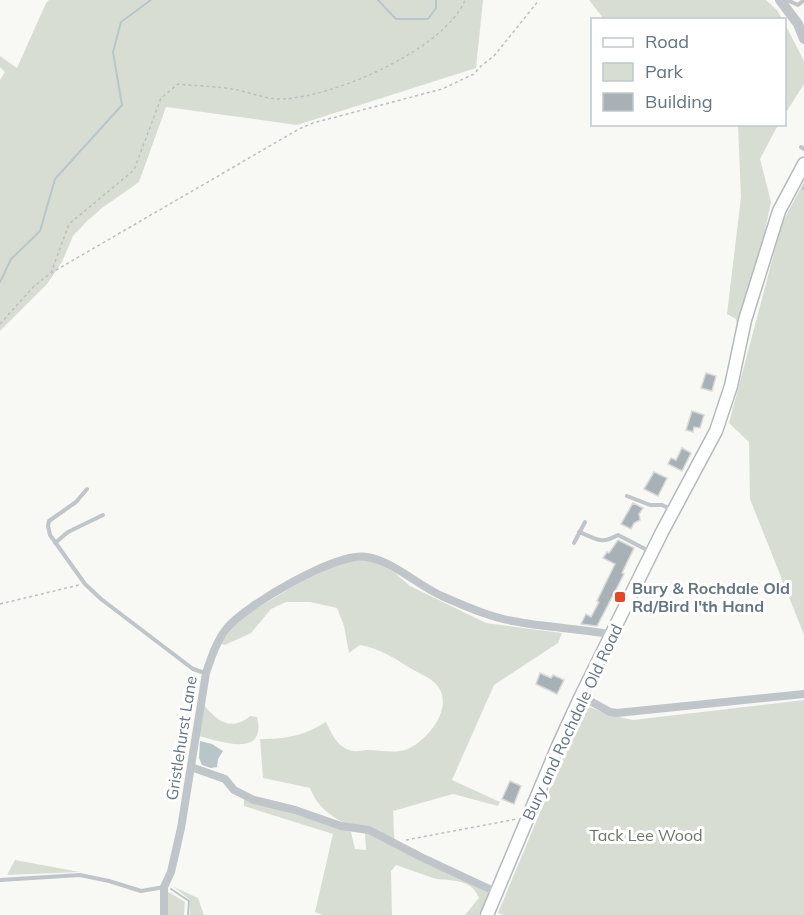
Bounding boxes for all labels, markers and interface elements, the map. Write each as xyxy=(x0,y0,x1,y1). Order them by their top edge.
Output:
legend xyxy=(591,18,786,126)
text: Road xyxy=(645,30,689,53)
text: Park xyxy=(645,60,684,83)
text: Building xyxy=(645,90,713,113)
place label: Bury & Rochdale Old Rd/Bird I'th Hand xyxy=(632,578,790,616)
marker: Bury & Rochdale Old Rd/Bird I'th Hand xyxy=(613,590,627,604)
street label: Bury and Rochdale Old Road xyxy=(518,621,626,823)
street label: Gristlehurst Lane xyxy=(161,674,201,802)
park label: Tack Lee Wood xyxy=(589,825,703,845)

